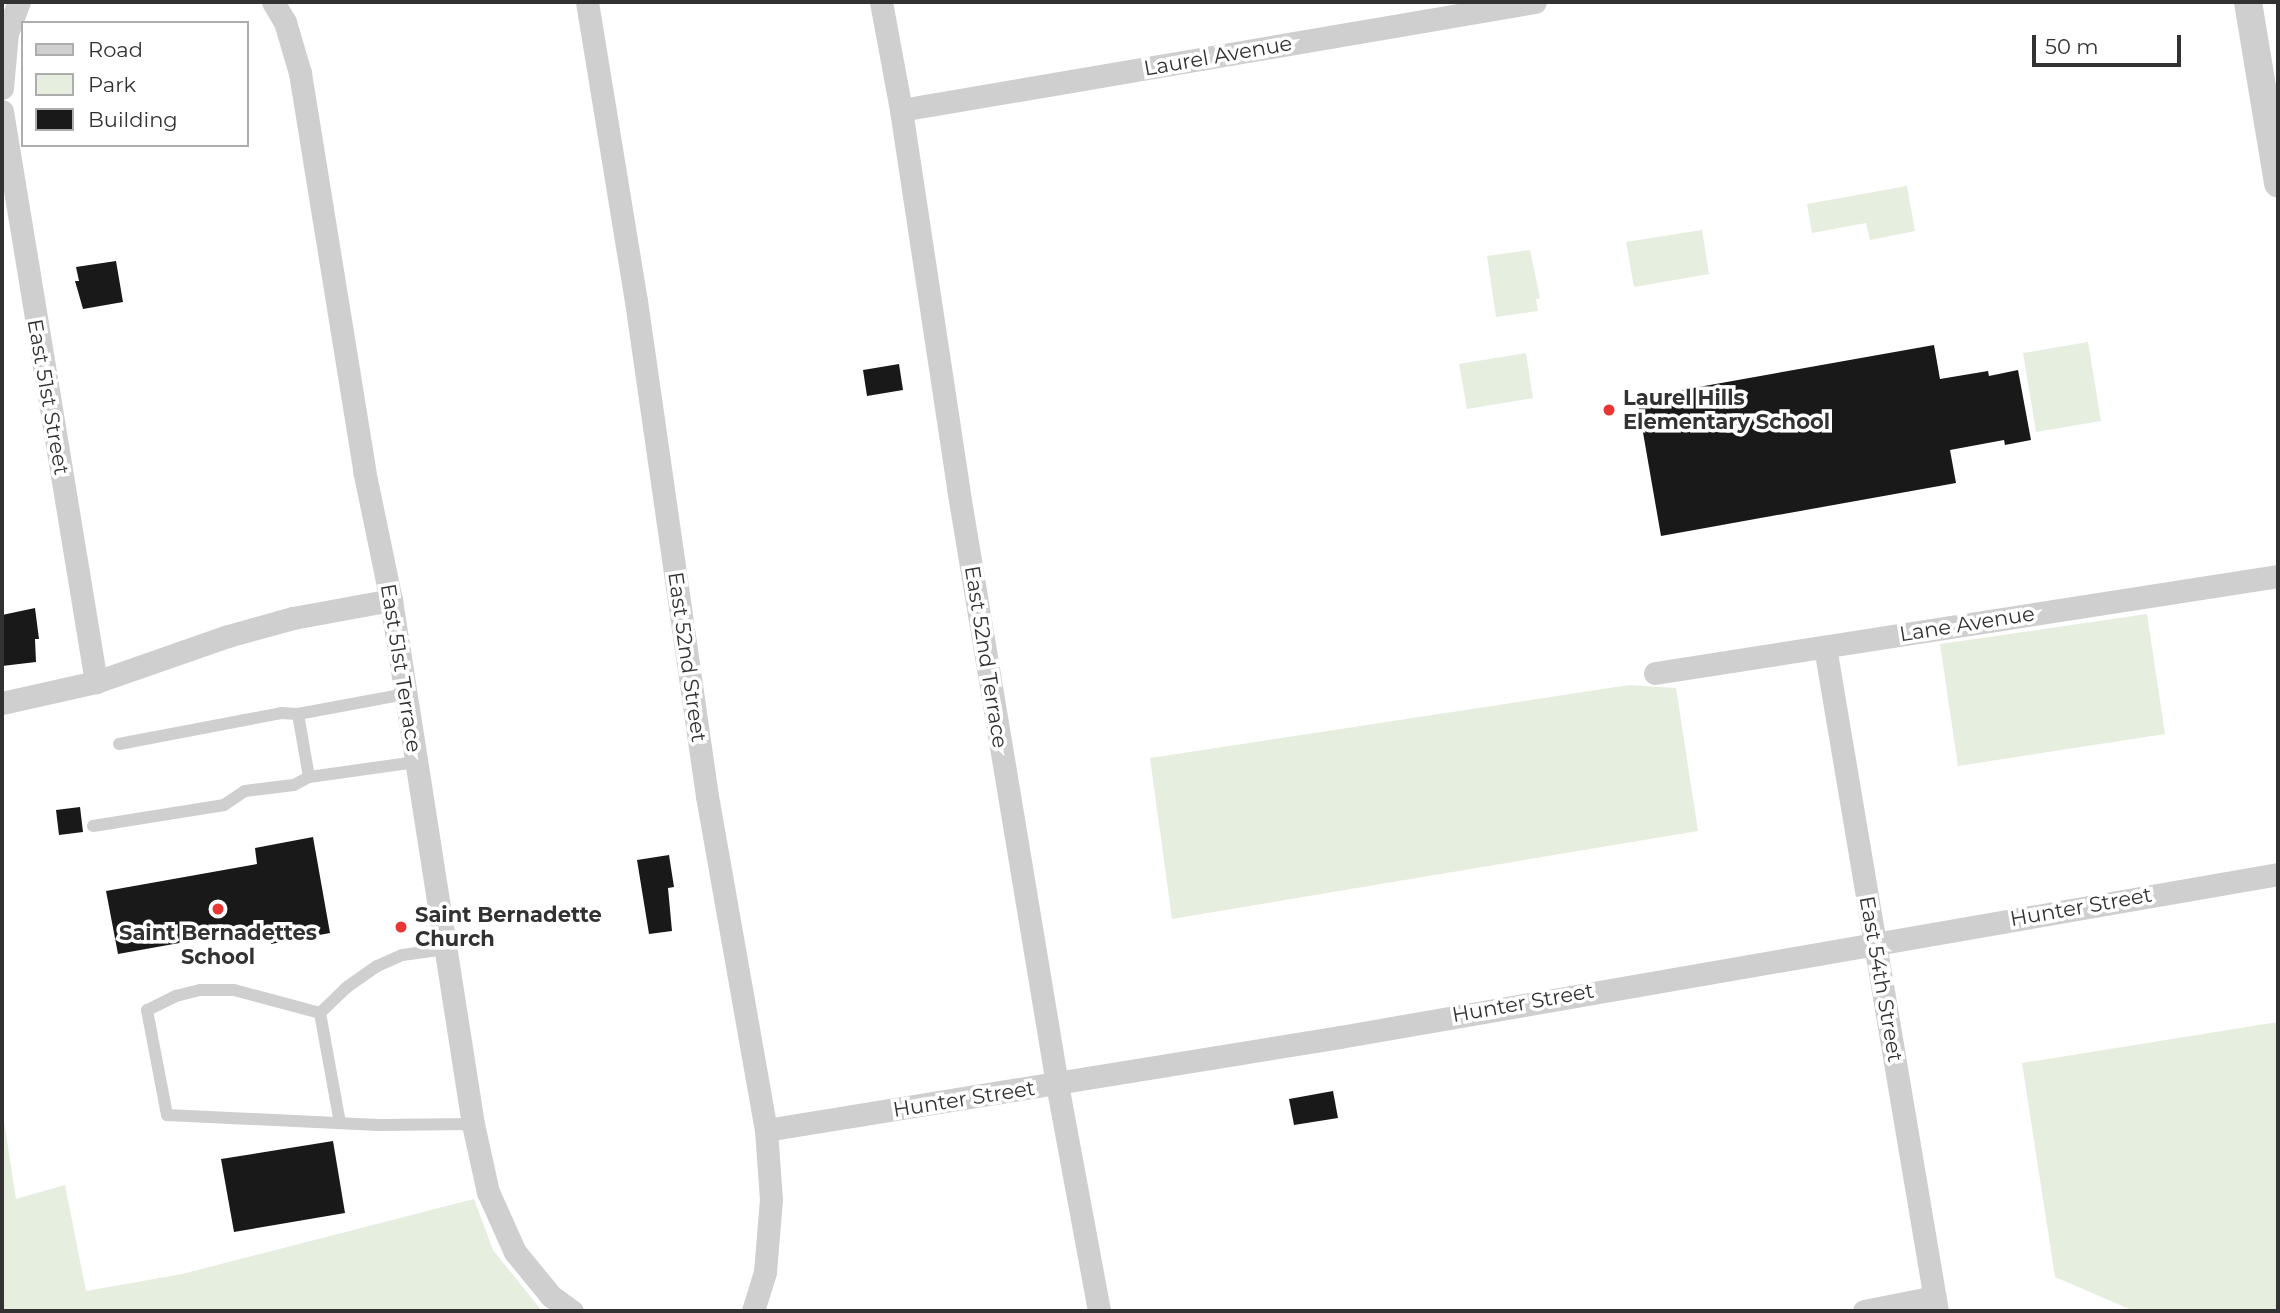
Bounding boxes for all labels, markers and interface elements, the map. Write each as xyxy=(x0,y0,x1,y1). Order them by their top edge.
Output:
legend xyxy=(21,21,248,147)
scale bar xyxy=(2035,21,2184,65)
street label: Laurel Avenue xyxy=(1142,31,1294,81)
text: 50 m xyxy=(2045,34,2099,59)
text: Road xyxy=(88,37,143,62)
text: Park xyxy=(88,72,136,97)
text: Building xyxy=(88,107,178,132)
street label: East 51st Street xyxy=(22,317,74,477)
place label: Laurel Hills Elementary School xyxy=(1623,385,1830,435)
marker: Laurel Hills Elementary School xyxy=(1601,402,1617,418)
street label: East 52nd Terrace xyxy=(959,564,1013,750)
street label: East 52nd Street xyxy=(663,570,711,744)
street label: East 51st Terrace xyxy=(375,582,427,754)
street label: Lane Avenue xyxy=(1898,601,2036,647)
street label: Hunter Street xyxy=(2008,882,2154,932)
street label: East 54th Street xyxy=(1854,894,1908,1064)
marker: Saint Bernadettes School xyxy=(210,901,226,917)
place label: Saint Bernadette Church xyxy=(415,902,602,952)
marker: Saint Bernadette Church xyxy=(393,919,409,935)
place label: Saint Bernadettes School xyxy=(119,920,317,970)
street label: Hunter Street xyxy=(1450,978,1596,1028)
street label: Hunter Street xyxy=(891,1075,1037,1123)

